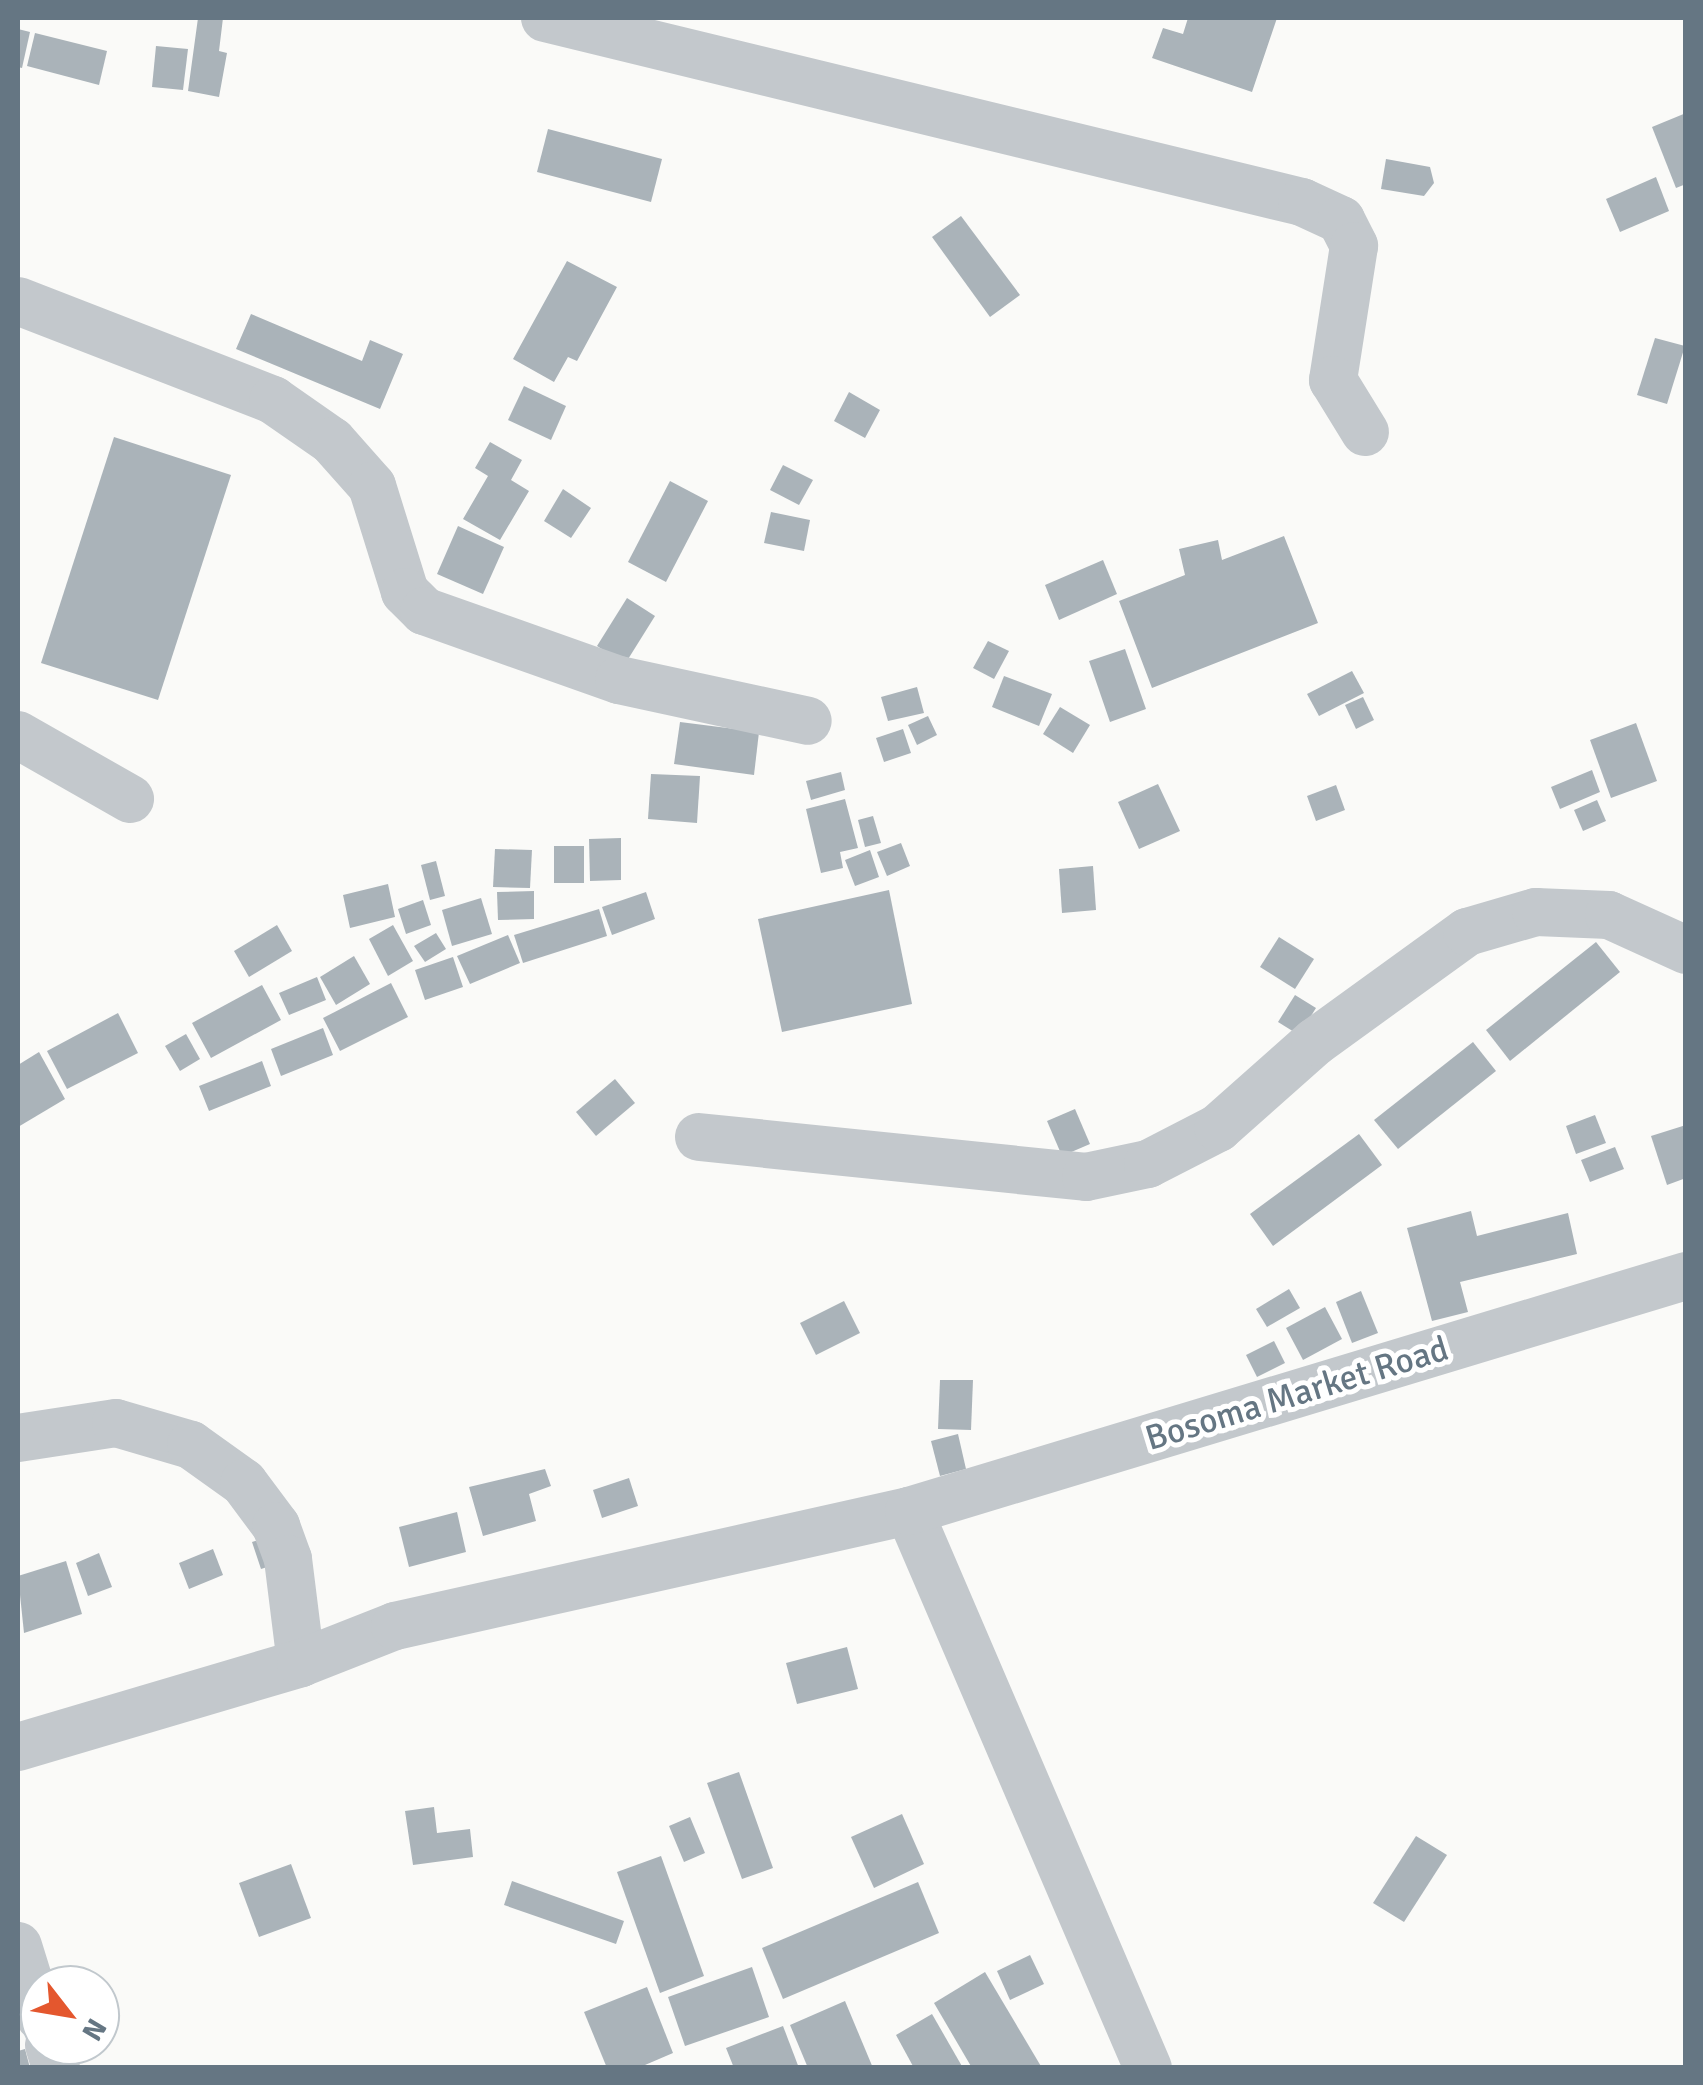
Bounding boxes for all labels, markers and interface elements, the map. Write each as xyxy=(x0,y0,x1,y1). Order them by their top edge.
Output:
street label: Bosoma Market Road xyxy=(1141,1328,1453,1460)
north arrow xyxy=(20,1965,120,2065)
text: N xyxy=(74,2012,114,2047)

